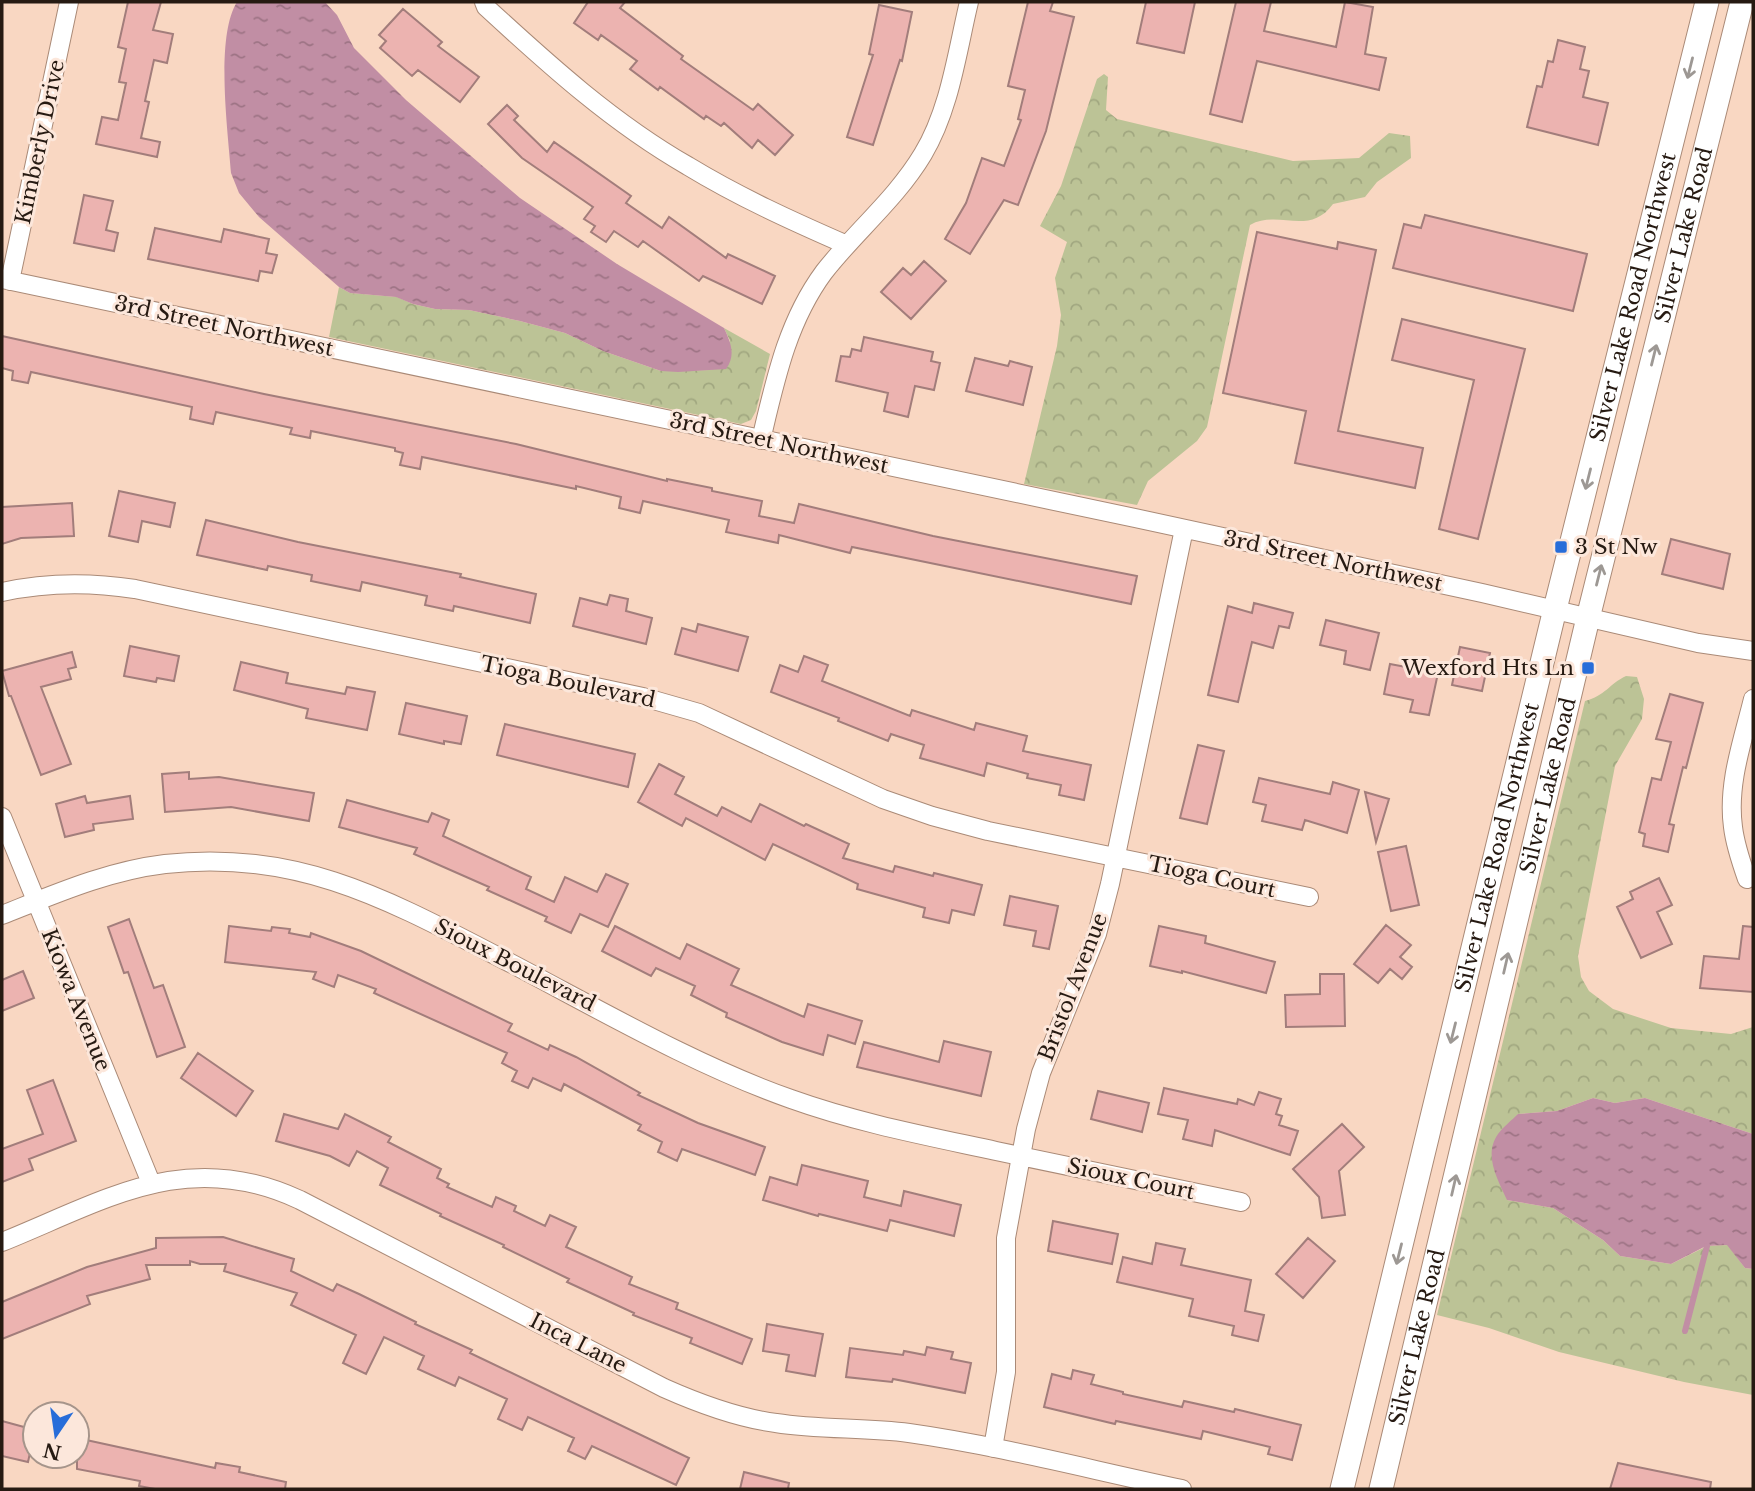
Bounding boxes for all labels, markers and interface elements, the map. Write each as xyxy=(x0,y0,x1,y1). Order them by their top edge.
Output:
one-way arrow xyxy=(1683,56,1696,79)
street label: Kimberly Drive xyxy=(10,57,70,227)
street label: Silver Lake Road xyxy=(1649,144,1718,326)
street label: Silver Lake Road Northwest xyxy=(1584,149,1682,445)
street label: 3rd Street Northwest xyxy=(112,290,336,362)
one-way arrow xyxy=(1649,344,1662,366)
street label: 3rd Street Northwest xyxy=(667,407,891,479)
one-way arrow xyxy=(1580,467,1594,490)
street label: 3rd Street Northwest xyxy=(1221,525,1445,597)
place label: 3 St Nw xyxy=(1575,534,1658,560)
marker: 3 St Nw xyxy=(1553,539,1569,555)
one-way arrow xyxy=(1593,564,1606,587)
street label: Tioga Boulevard xyxy=(478,651,658,713)
place label: Wexford Hts Ln xyxy=(1401,655,1574,681)
marker: Wexford Hts Ln xyxy=(1580,660,1596,676)
street label: Silver Lake Road xyxy=(1515,695,1582,876)
street label: Silver Lake Road Northwest xyxy=(1450,700,1545,995)
street label: Tioga Court xyxy=(1146,851,1278,903)
street label: Bristol Avenue xyxy=(1033,909,1113,1065)
street label: Sioux Boulevard xyxy=(430,913,600,1017)
street label: Kiowa Avenue xyxy=(36,925,116,1075)
one-way arrow xyxy=(1500,952,1514,975)
one-way arrow xyxy=(1446,1021,1459,1044)
street label: Sioux Court xyxy=(1065,1153,1197,1205)
one-way arrow xyxy=(1448,1174,1461,1197)
one-way arrow xyxy=(1392,1242,1405,1265)
street label: Silver Lake Road xyxy=(1384,1246,1451,1428)
street label: Inca Lane xyxy=(525,1308,631,1378)
north arrow xyxy=(21,1400,91,1470)
text: N xyxy=(41,1438,64,1464)

